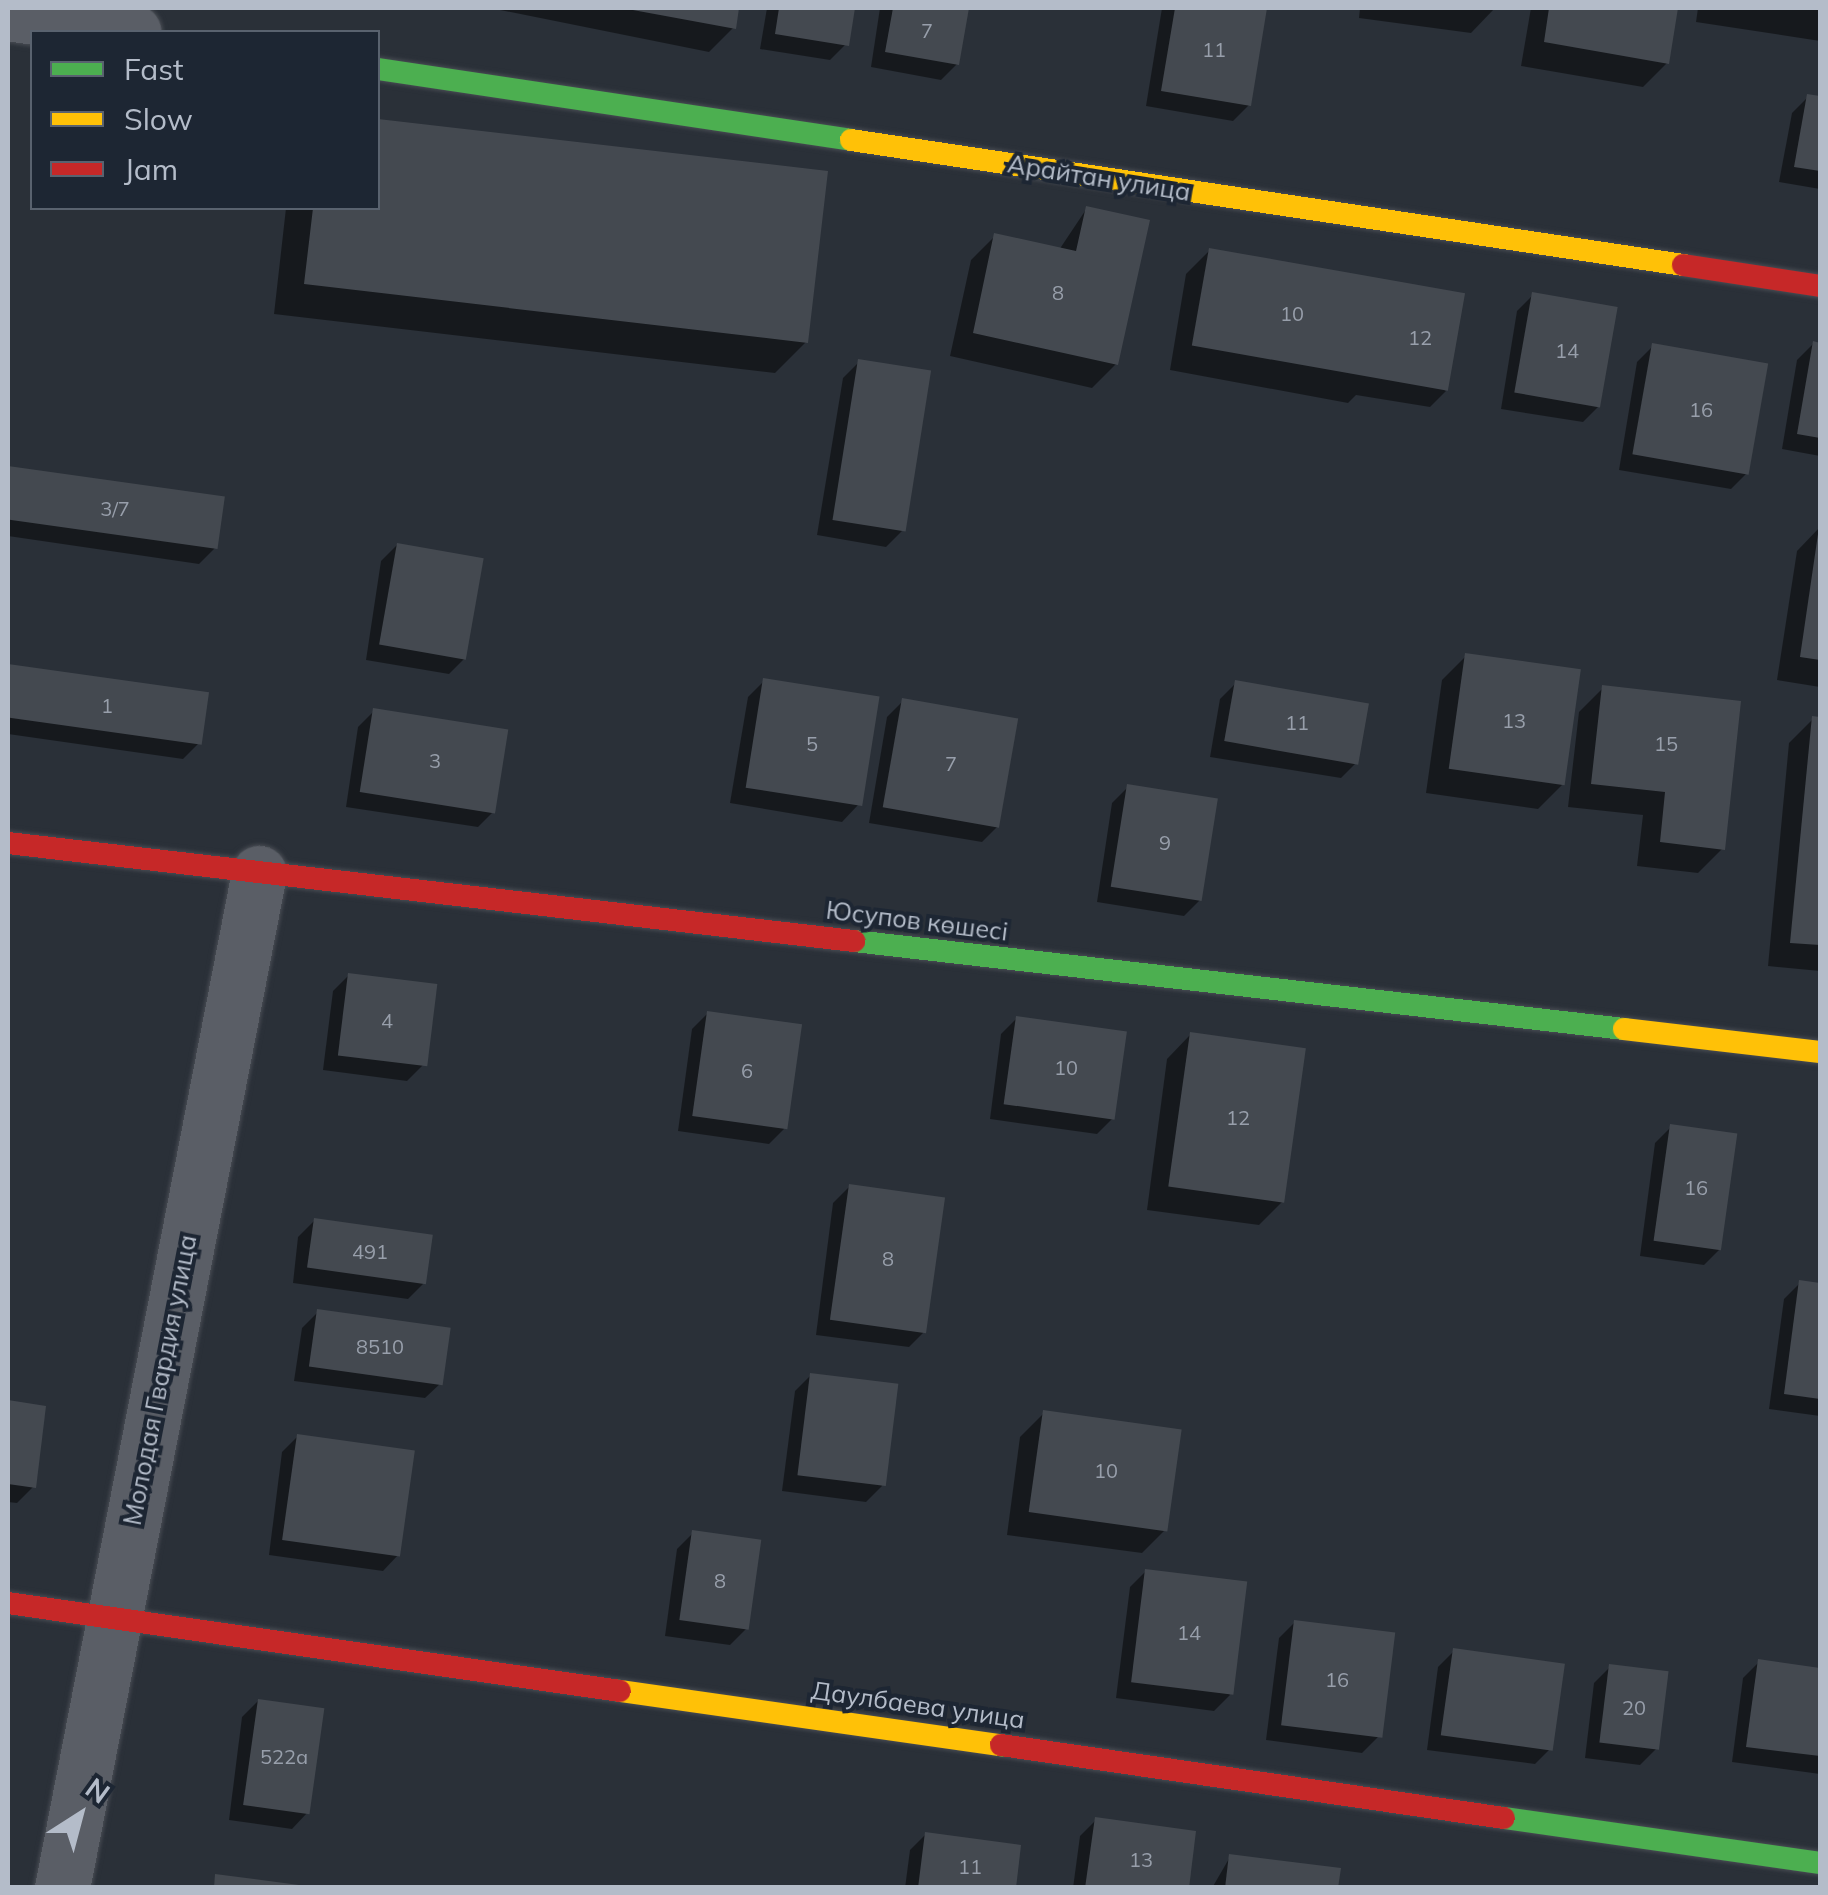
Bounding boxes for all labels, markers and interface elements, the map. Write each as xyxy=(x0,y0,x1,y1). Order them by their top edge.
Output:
house number: 7 xyxy=(921,18,933,42)
legend xyxy=(30,30,380,210)
house number: 11 xyxy=(1202,37,1226,61)
text: Fast xyxy=(124,50,184,88)
text: Slow xyxy=(124,100,193,138)
street label: Арайтан улица xyxy=(1005,149,1193,207)
text: Jam xyxy=(124,150,178,188)
house number: 8 xyxy=(1052,280,1064,304)
house number: 10 xyxy=(1280,301,1304,325)
house number: 12 xyxy=(1408,325,1432,349)
house number: 14 xyxy=(1555,338,1579,362)
house number: 16 xyxy=(1689,397,1713,421)
house number: 3/7 xyxy=(100,496,130,520)
house number: 1 xyxy=(101,693,113,717)
house number: 13 xyxy=(1502,708,1526,732)
house number: 11 xyxy=(1285,710,1309,734)
house number: 5 xyxy=(806,731,818,755)
house number: 15 xyxy=(1654,731,1678,755)
house number: 3 xyxy=(429,748,441,772)
house number: 7 xyxy=(945,751,957,775)
house number: 9 xyxy=(1159,830,1171,854)
street label: Юсупов көшесі xyxy=(824,895,1010,947)
house number: 4 xyxy=(381,1008,393,1032)
house number: 10 xyxy=(1054,1055,1078,1079)
house number: 6 xyxy=(741,1058,753,1082)
house number: 12 xyxy=(1226,1105,1250,1129)
house number: 16 xyxy=(1684,1175,1708,1199)
street label: Молодая Гвардия улица xyxy=(117,1232,203,1528)
house number: 491 xyxy=(352,1239,388,1263)
house number: 8 xyxy=(882,1246,894,1270)
house number: 8510 xyxy=(356,1334,404,1358)
house number: 10 xyxy=(1094,1458,1118,1482)
house number: 8 xyxy=(714,1568,726,1592)
house number: 14 xyxy=(1177,1620,1201,1644)
house number: 16 xyxy=(1325,1667,1349,1691)
street label: Даулбаева улица xyxy=(809,1675,1027,1735)
house number: 20 xyxy=(1622,1695,1646,1719)
house number: 522а xyxy=(260,1744,308,1768)
north arrow xyxy=(30,1765,130,1865)
text: N xyxy=(79,1770,117,1811)
house number: 13 xyxy=(1129,1847,1153,1871)
house number: 11 xyxy=(958,1854,982,1878)

